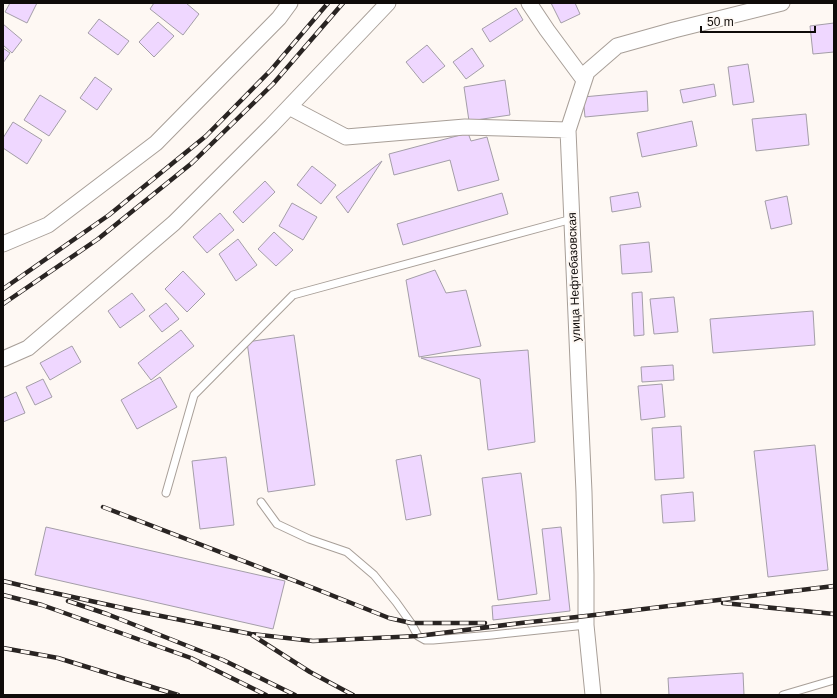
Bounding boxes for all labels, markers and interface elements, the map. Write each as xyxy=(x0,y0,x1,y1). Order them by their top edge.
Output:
scale bar xyxy=(701,8,815,34)
text: 50 m xyxy=(707,15,734,29)
street label: улица Нефтебазовская xyxy=(565,212,583,342)

